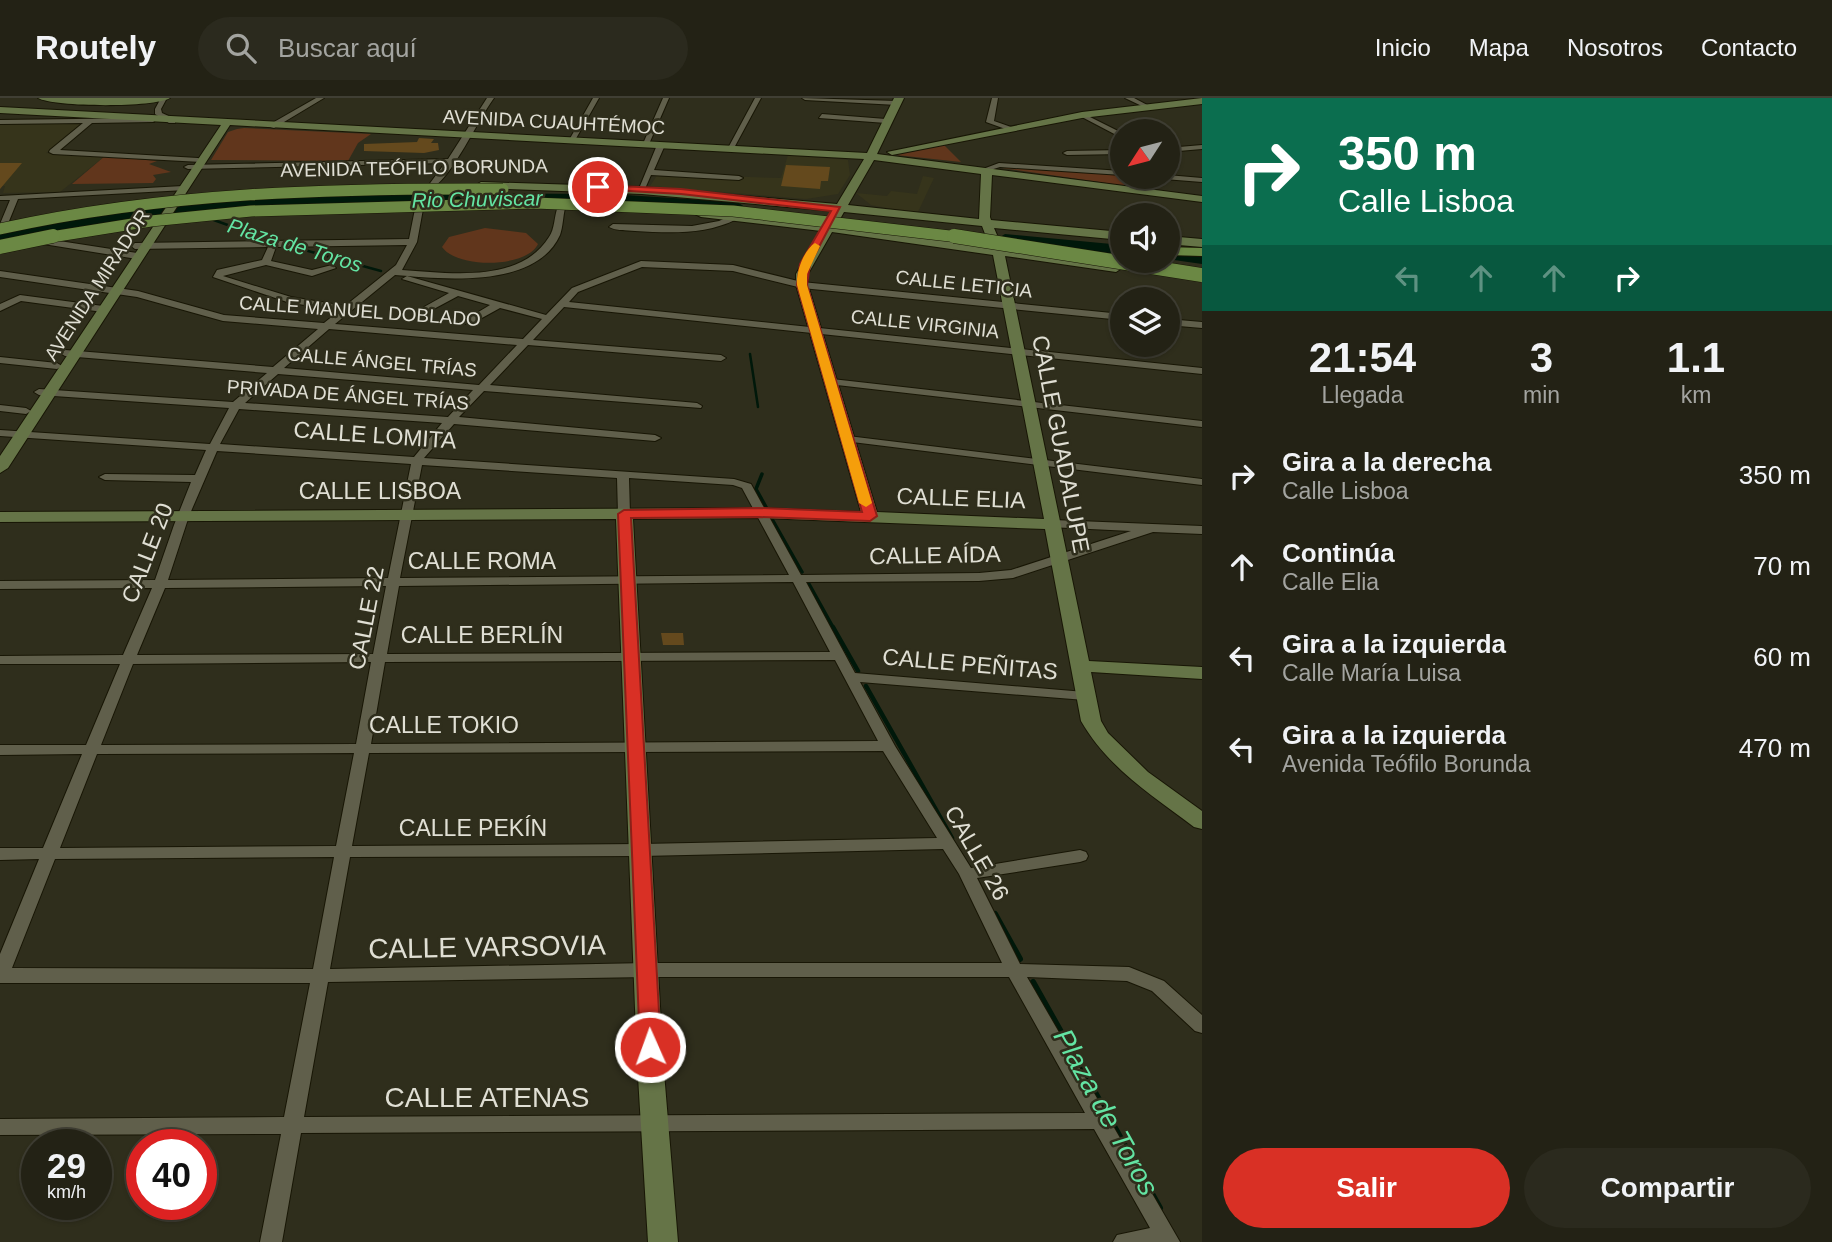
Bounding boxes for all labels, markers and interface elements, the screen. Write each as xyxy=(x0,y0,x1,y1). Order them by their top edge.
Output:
search box xyxy=(198,17,688,80)
text: Routely xyxy=(35,29,156,66)
icon: search xyxy=(222,29,260,67)
text: Buscar aquí xyxy=(278,33,417,63)
text: Inicio xyxy=(1375,34,1431,61)
text: Mapa xyxy=(1469,34,1529,61)
text: Nosotros xyxy=(1567,34,1663,61)
text: Contacto xyxy=(1701,34,1797,61)
street label: AVENIDA CUAUHTÉMOC xyxy=(442,106,666,138)
north arrow xyxy=(1110,119,1180,189)
map controls xyxy=(1110,119,1180,357)
icon: right xyxy=(1223,126,1314,217)
text: 350 m xyxy=(1338,126,1477,180)
street label: AVENIDA TEÓFILO BORUNDA xyxy=(280,155,548,181)
pin xyxy=(568,157,628,217)
icon: arrive xyxy=(579,168,617,206)
text: Calle Lisboa xyxy=(1338,183,1514,219)
water label: Rio Chuviscar xyxy=(411,186,544,212)
button: sound xyxy=(1110,203,1180,273)
street label: AVENIDA MIRADOR xyxy=(40,205,154,365)
water label: Plaza de Toros xyxy=(225,214,365,277)
icon: left xyxy=(1389,259,1427,297)
icon: ahead xyxy=(1462,259,1500,297)
icon: ahead xyxy=(1535,259,1573,297)
icon: right xyxy=(1608,259,1646,297)
street label: CALLE LETICIA xyxy=(895,266,1034,302)
button: layers xyxy=(1110,287,1180,357)
street label: CALLE MANUEL DOBLADO xyxy=(238,292,482,330)
street label: CALLE VIRGINIA xyxy=(850,306,1000,342)
street label: CALLE GUADALUPE xyxy=(1027,333,1095,555)
text: 21:54 xyxy=(1309,334,1416,381)
text: 3 xyxy=(1530,334,1553,381)
text: 1.1 xyxy=(1667,334,1725,381)
street label: CALLE ÁNGEL TRÍAS xyxy=(286,343,478,381)
street label: PRIVADA DE ÁNGEL TRÍAS xyxy=(226,376,470,414)
text: Llegada xyxy=(1322,382,1403,408)
text: min xyxy=(1523,382,1560,408)
text: km xyxy=(1681,382,1711,408)
street label: CALLE LOMITA xyxy=(293,416,458,454)
text: Gira a la derecha xyxy=(1282,447,1492,477)
icon: right xyxy=(1223,457,1261,495)
text: 350 m xyxy=(1739,460,1811,490)
street label: CALLE LISBOA xyxy=(299,478,462,504)
text: Calle Lisboa xyxy=(1282,478,1409,504)
street label: CALLE ELIA xyxy=(896,483,1027,513)
street label: CALLE 20 xyxy=(116,499,178,607)
text: Continúa xyxy=(1282,538,1395,568)
street label: CALLE AÍDA xyxy=(869,541,1002,569)
street label: CALLE ROMA xyxy=(408,548,557,574)
icon: ahead xyxy=(1223,548,1261,586)
text: 70 m xyxy=(1753,551,1811,581)
street label: CALLE 22 xyxy=(343,564,389,672)
text: Calle Elia xyxy=(1282,569,1379,595)
street label: CALLE BERLÍN xyxy=(401,622,563,648)
text: Gira a la izquierda xyxy=(1282,629,1506,659)
icon: left xyxy=(1223,639,1261,677)
text: 60 m xyxy=(1753,642,1811,672)
street label: CALLE PEÑITAS xyxy=(881,643,1059,685)
text: Calle María Luisa xyxy=(1282,660,1461,686)
street label: CALLE TOKIO xyxy=(369,712,519,738)
text: Gira a la izquierda xyxy=(1282,720,1506,750)
icon: left xyxy=(1223,730,1261,768)
text: 470 m xyxy=(1739,733,1811,763)
text: Avenida Teófilo Borunda xyxy=(1282,751,1531,777)
street label: CALLE 26 xyxy=(940,801,1014,905)
street label: CALLE PEKÍN xyxy=(399,815,547,841)
street label: CALLE VARSOVIA xyxy=(368,929,606,965)
position arrow xyxy=(613,1010,687,1084)
water label: Plaza de Toros xyxy=(1047,1023,1165,1201)
street label: CALLE ATENAS xyxy=(385,1082,589,1113)
speed limit sign: 40 xyxy=(126,1129,217,1220)
text: 29 xyxy=(47,1146,86,1185)
button: Salir xyxy=(1223,1148,1510,1228)
button: Compartir xyxy=(1524,1148,1811,1228)
text: km/h xyxy=(47,1182,86,1202)

